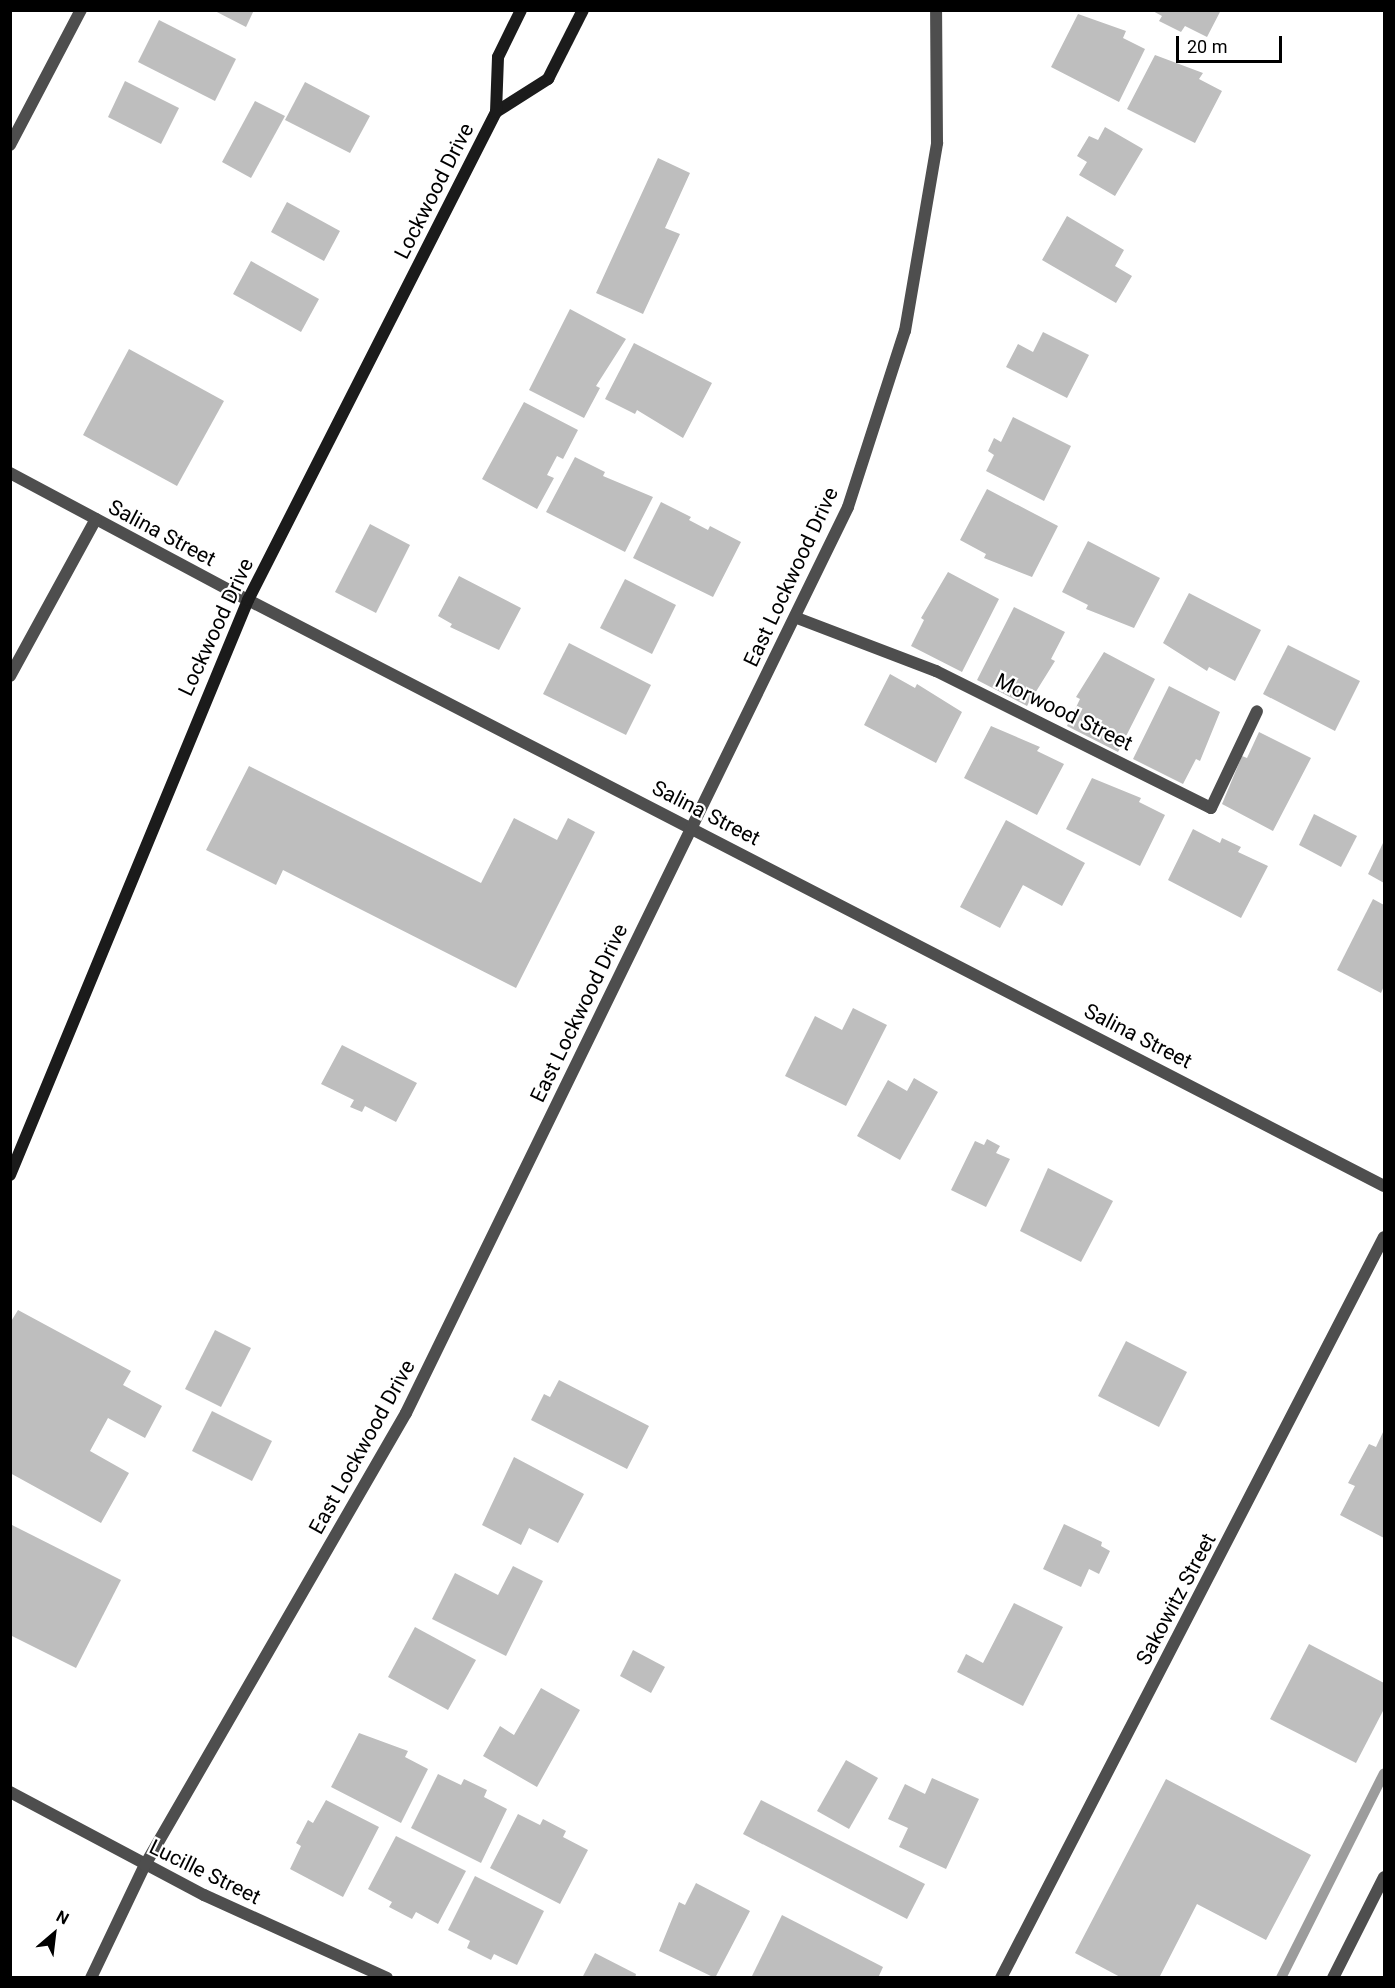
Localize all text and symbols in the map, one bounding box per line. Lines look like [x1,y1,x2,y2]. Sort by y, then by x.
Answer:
scale bar [1179,24,1286,62]
text: 20 m [1187,36,1227,57]
street label: Lockwood Drive [389,119,479,263]
street label: East Lockwood Drive [738,483,844,671]
street label: Salina Street [104,494,220,572]
street label: Lockwood Drive [173,554,259,700]
street label: Morwood Street [991,668,1137,756]
street label: Salina Street [648,775,764,851]
street label: East Lockwood Drive [525,920,633,1106]
street label: Salina Street [1080,998,1196,1074]
street label: East Lockwood Drive [304,1356,420,1538]
street label: Sakowitz Street [1131,1529,1221,1669]
street label: Lucille Street [145,1834,265,1910]
north arrow [24,1904,84,1964]
text: N [53,1907,72,1929]

